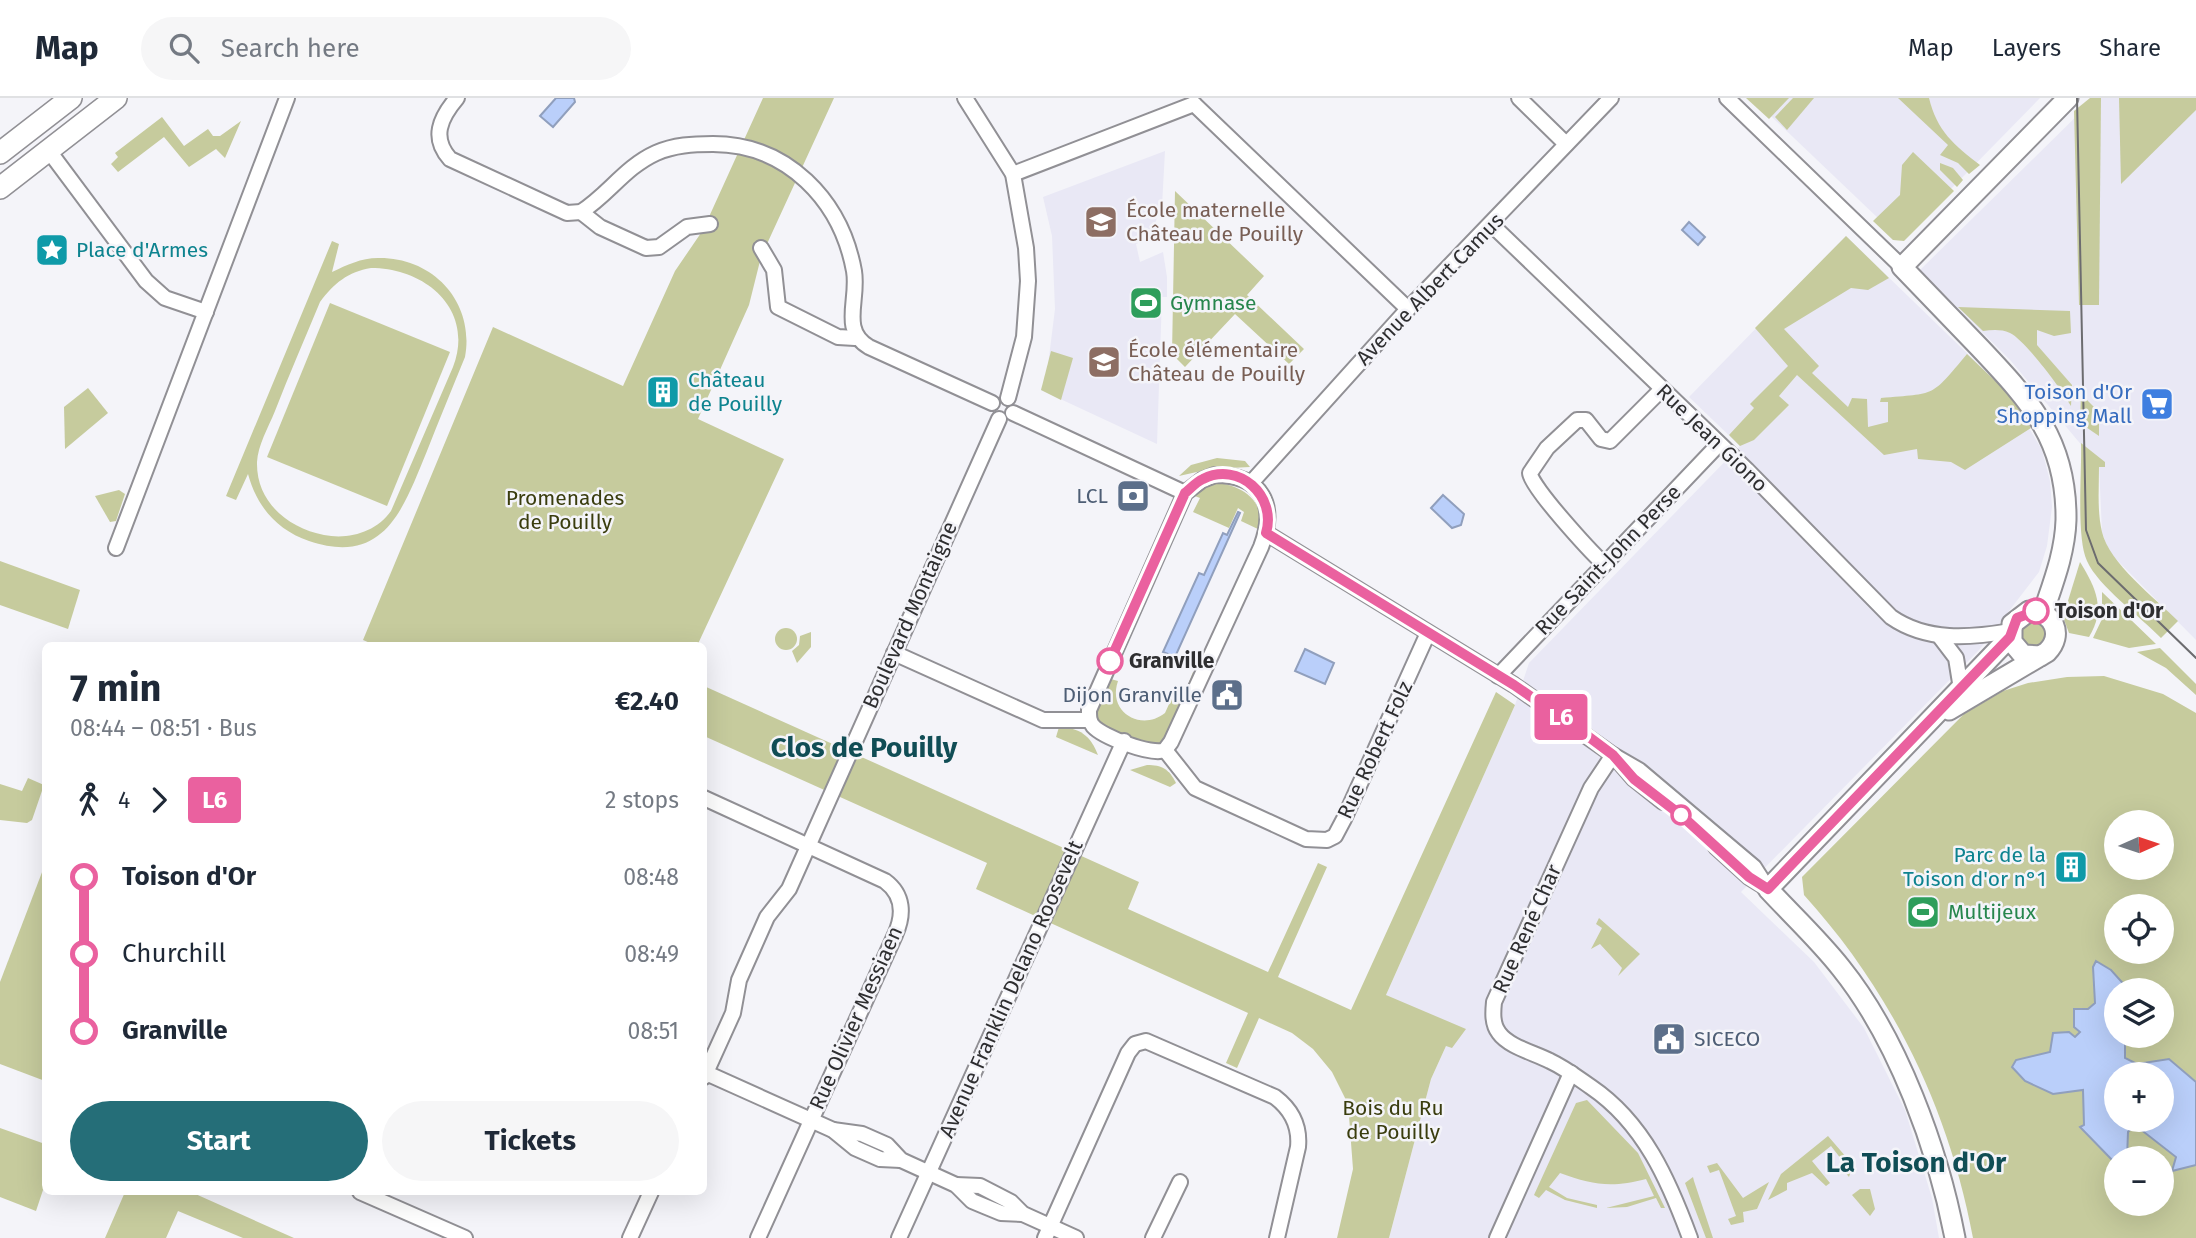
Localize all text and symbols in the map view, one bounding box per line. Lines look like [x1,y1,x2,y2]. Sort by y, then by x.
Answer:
search box [141,17,631,80]
text: Map [35,28,99,68]
icon: search [165,29,203,67]
text: Search here [221,33,360,64]
text: Map [1908,34,1954,62]
text: Layers [1992,34,2061,62]
text: Share [2099,34,2161,62]
place label: École maternelle Château de Pouilly [1126,197,1304,247]
school or university icon: École maternelle Château de Pouilly [1082,203,1120,241]
street label: Avenue Albert Camus [1351,207,1510,371]
place icon: Place d'Armes [33,231,71,269]
place label: Place d'Armes [76,237,208,263]
sports icon: Gymnase [1127,284,1165,322]
place label: Gymnase [1170,290,1256,316]
place label: École élémentaire Château de Pouilly [1128,337,1306,387]
school or university icon: École élémentaire Château de Pouilly [1085,343,1123,381]
place label: Château de Pouilly [688,367,783,417]
building icon: Château de Pouilly [644,373,682,411]
street label: Rue Jean Giono [1651,378,1773,498]
place label: Toison d'Or Shopping Mall [1996,379,2132,429]
supermarket icon: Toison d'Or Shopping Mall [2138,385,2176,423]
bank icon: LCL [1114,477,1152,515]
street label: Rue Saint-John Perse [1530,479,1686,641]
place label: LCL [1076,483,1109,509]
park label: Promenades de Pouilly [506,485,624,535]
street label: Boulevard Montaigne [857,517,963,713]
marker: Toison d'Or [2023,598,2049,624]
place label: Toison d'Or [2055,598,2164,624]
marker: Granville [1097,648,1123,674]
place label: Granville [1129,648,1215,674]
text: 7 min [70,665,162,711]
public building icon: Dijon Granville [1208,676,1246,714]
street label: Rue Robert Folz [1332,677,1418,823]
place label: Dijon Granville [1062,682,1202,708]
text: €2.40 [615,686,679,717]
line badge: L6 [1530,694,1592,740]
text: L6 [1548,703,1574,731]
text: 08:44 – 08:51 · Bus [70,714,257,742]
district label: Clos de Pouilly [771,731,958,764]
icon: walk [70,781,108,819]
icon: forward [140,781,178,819]
text: 4 [118,786,130,814]
text: L6 [202,786,227,814]
text: 2 stops [605,786,679,814]
unlabelled marker [1671,805,1691,825]
north arrow [2104,810,2174,880]
map controls [2104,810,2174,1216]
street label: Avenue Franklin Delano Roosevelt [933,836,1089,1142]
place label: Parc de la Toison d'or n°1 [1903,842,2046,892]
building icon: Parc de la Toison d'or n°1 [2052,848,2090,886]
street label: Rue René Char [1487,860,1567,998]
text: Toison d'Or [122,861,256,892]
text: 08:48 [623,863,679,891]
sports icon: Multijeux [1904,893,1942,931]
button: locate [2104,894,2174,964]
place label: Multijeux [1948,899,2037,925]
street label: Rue Olivier Messiaen [804,922,908,1114]
text: Churchill [122,938,226,969]
text: 08:49 [624,940,679,968]
button: layers [2104,978,2174,1048]
text: Granville [122,1015,228,1046]
text: 08:51 [628,1017,679,1045]
public building icon: SICECO [1650,1020,1688,1058]
place label: SICECO [1694,1026,1760,1052]
button: + [2104,1062,2174,1132]
park label: Bois du Ru de Pouilly [1342,1095,1444,1145]
button: Start [70,1101,368,1181]
button: Tickets [382,1101,679,1181]
district label: La Toison d'Or [1826,1146,2007,1179]
button: − [2104,1146,2174,1216]

